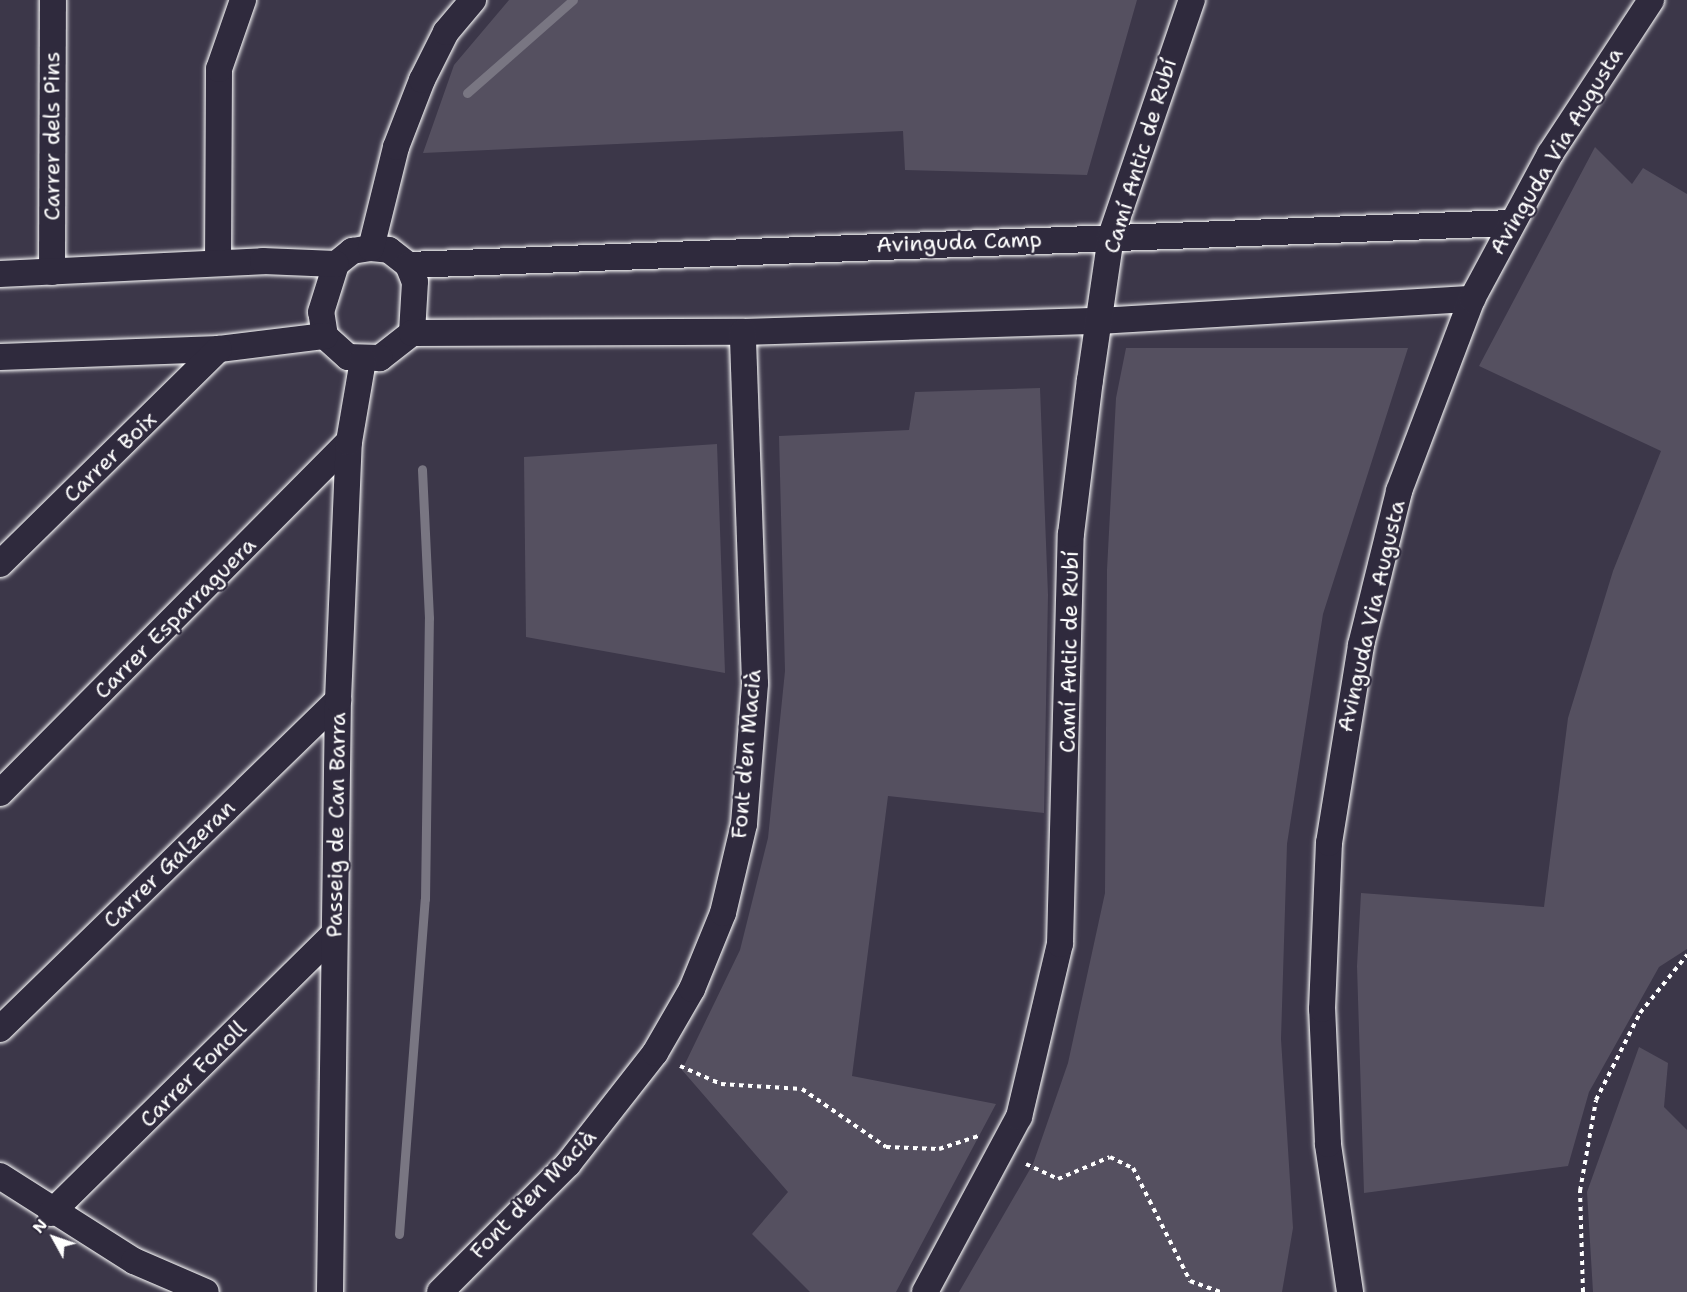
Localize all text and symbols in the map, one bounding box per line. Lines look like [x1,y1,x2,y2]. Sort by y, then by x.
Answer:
street label: Avinguda Via Augusta [1484,43,1628,259]
street label: Carrer dels Pins [39,51,65,221]
street label: Camí Antic de Rubí [1098,55,1182,257]
street label: Avinguda Camp [876,226,1042,258]
street label: Carrer Boix [58,406,162,508]
street label: Avinguda Via Augusta [1331,498,1411,734]
street label: Carrer Esparraguera [89,532,261,704]
street label: Camí Antic de Rubí [1054,551,1084,753]
street label: Font d'en Macià [725,668,767,840]
street label: Passeig de Can Barra [321,712,351,938]
street label: Carrer Galzeran [98,794,240,934]
street label: Carrer Fonoll [134,1015,252,1133]
street label: Font d'en Macià [464,1124,602,1264]
north arrow [24,1208,84,1268]
text: N [28,1214,52,1238]

